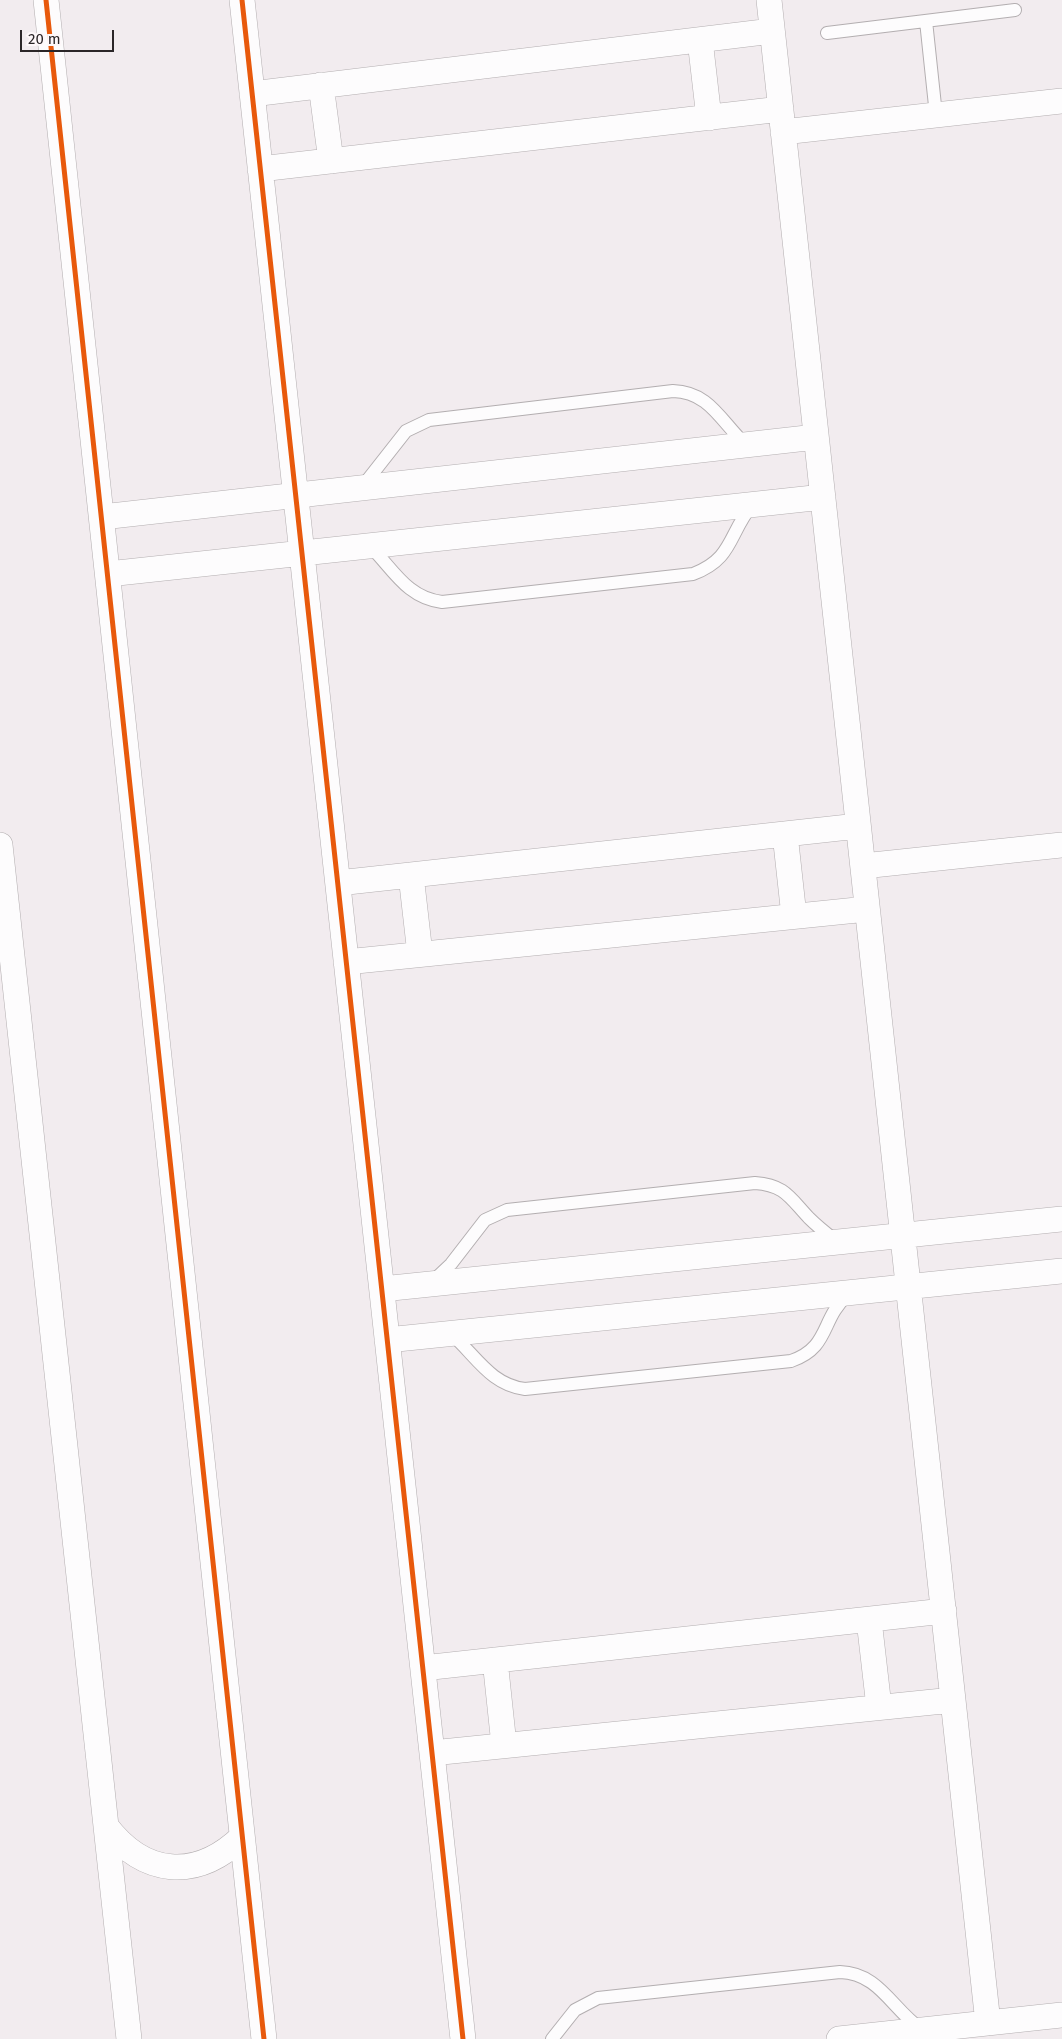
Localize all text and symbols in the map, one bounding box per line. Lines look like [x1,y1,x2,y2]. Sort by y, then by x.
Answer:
scale bar [22,20,116,52]
text: 20 m [28,30,61,48]

